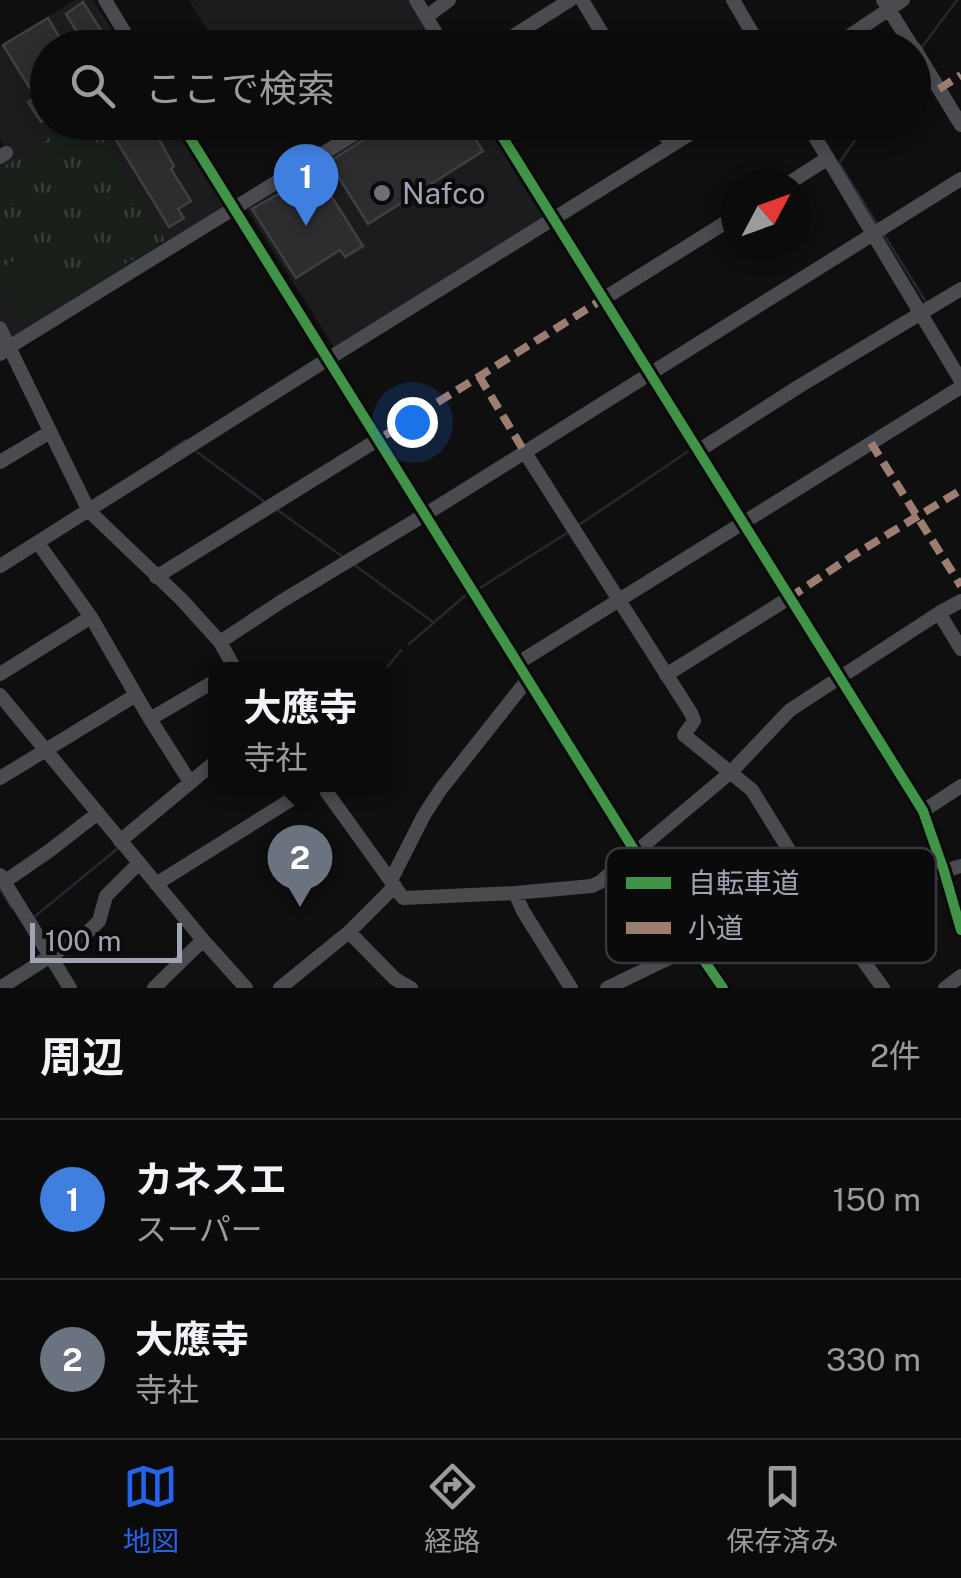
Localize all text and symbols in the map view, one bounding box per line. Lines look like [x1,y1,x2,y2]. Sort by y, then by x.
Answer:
search box [30,30,931,140]
icon: search [65,58,120,113]
text: ここで検索 [145,66,335,111]
pin: 1 [274,144,338,226]
north arrow [721,170,811,260]
place label: Nafco [402,175,485,211]
marker: Nafco [371,182,393,204]
your location [387,397,438,448]
popup [208,662,393,792]
text: 大應寺 [243,685,358,730]
text: 寺社 [243,739,308,776]
pin: 2 [268,824,332,907]
legend [606,848,936,963]
text: 自転車道 [688,866,800,899]
text: 小道 [688,911,744,944]
scale bar [30,918,182,963]
text: 100 m [45,924,122,957]
text: 周辺 [40,1032,124,1081]
text: 2件 [870,1037,921,1074]
text: カネスエ [135,1157,287,1202]
text: 1 [66,1181,79,1218]
text: 150 m [832,1181,921,1218]
text: スーパー [135,1211,263,1248]
text: 大應寺 [135,1317,249,1362]
text: 2 [62,1341,83,1378]
text: 330 m [826,1341,921,1378]
text: 寺社 [135,1371,199,1408]
tab: 地図 [123,1459,179,1559]
tab: 経路 [424,1459,480,1559]
tab: 保存済み [726,1459,838,1559]

